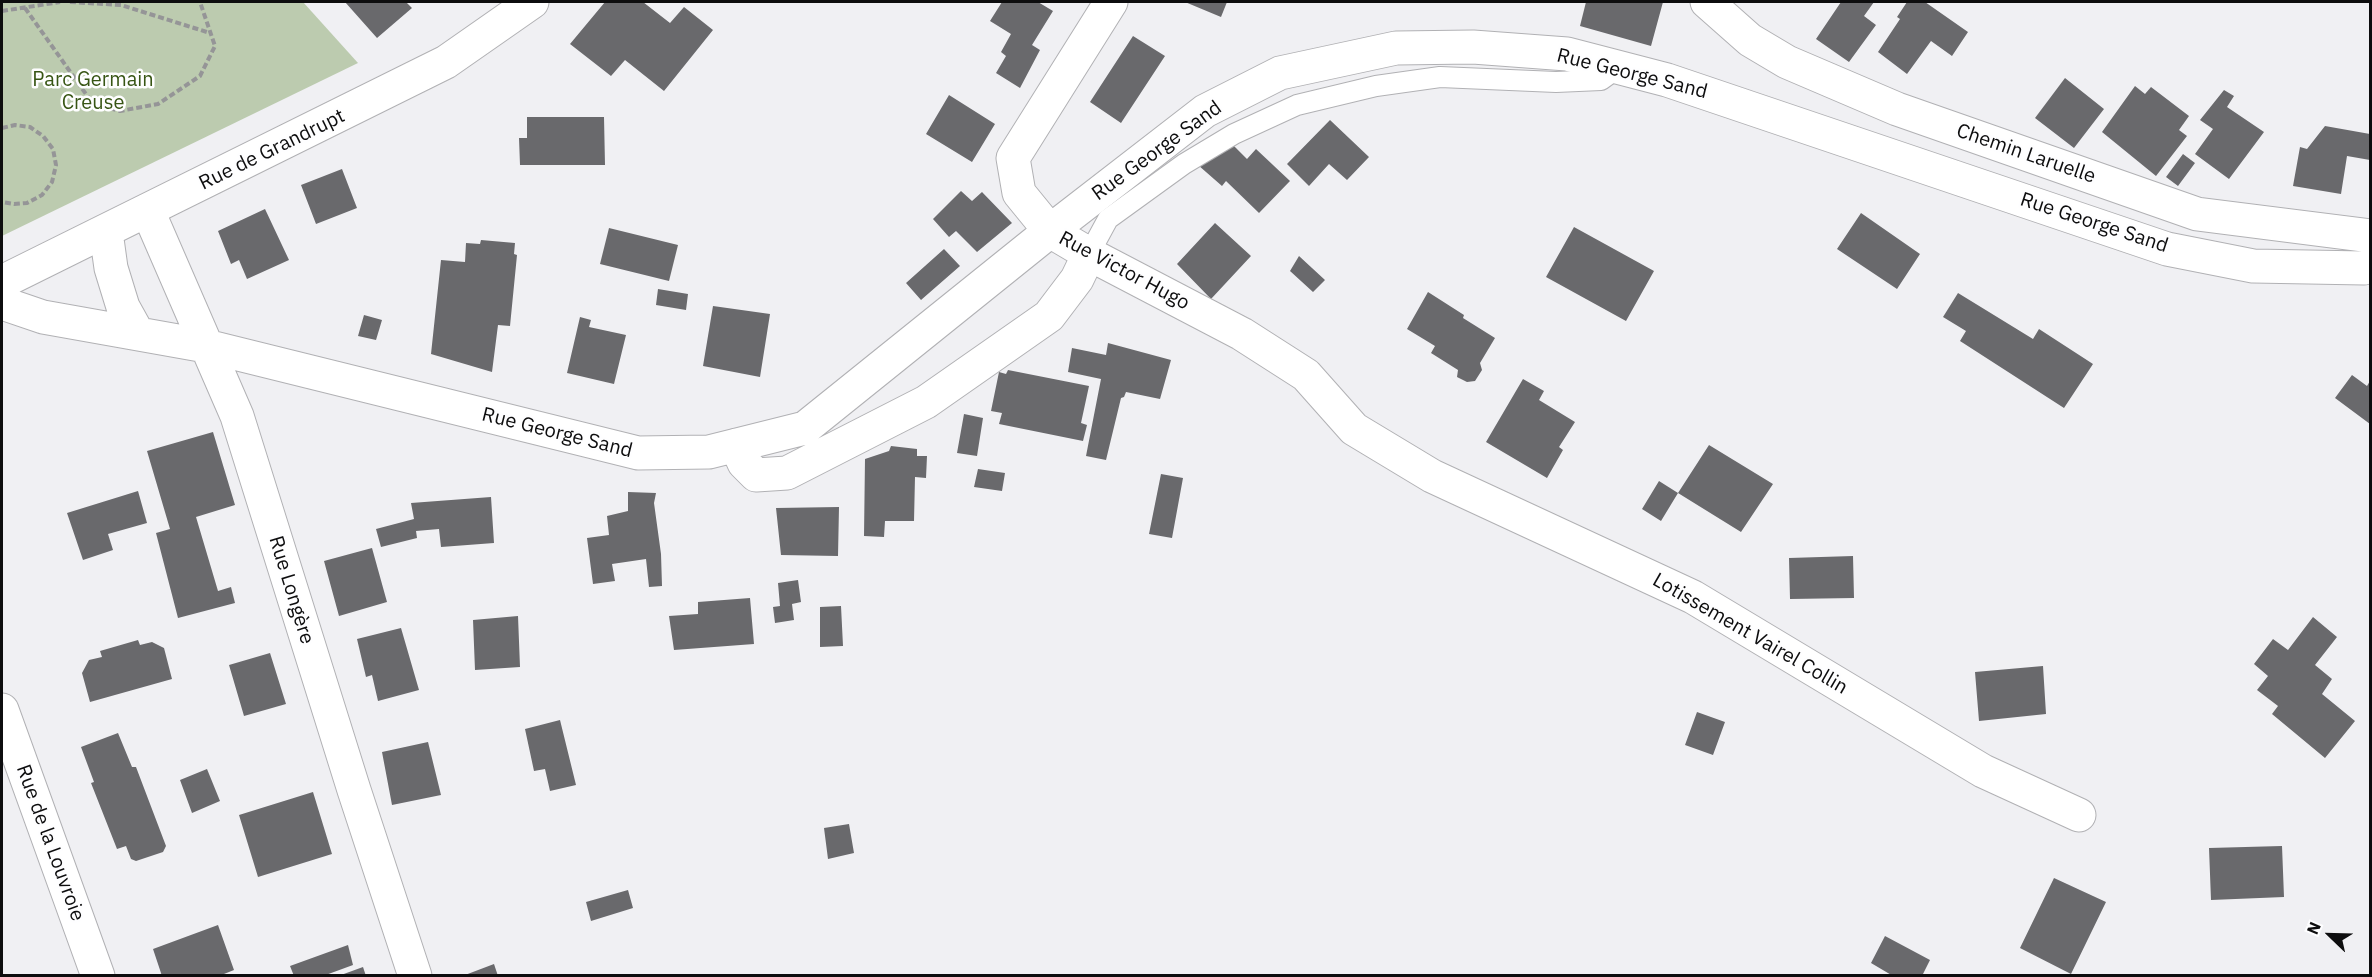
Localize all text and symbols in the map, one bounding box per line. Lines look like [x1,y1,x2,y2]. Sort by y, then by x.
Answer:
street label: Rue George Sand [1554,44,1710,104]
park label: Parc Germain Creuse [32,68,154,115]
street label: Rue George Sand [1088,96,1226,206]
street label: Rue de Grandrupt [195,104,349,196]
street label: Chemin Laruelle [1953,119,2099,189]
street label: Rue George Sand [2017,188,2171,258]
street label: Rue Victor Hugo [1055,226,1193,316]
street label: Rue George Sand [479,403,635,463]
street label: Rue Longère [263,533,319,647]
street label: Lotissement Vairel Collin [1648,568,1852,700]
street label: Rue de la Louvroie [11,762,89,924]
north arrow [2300,905,2360,965]
text: N [2302,919,2325,937]

